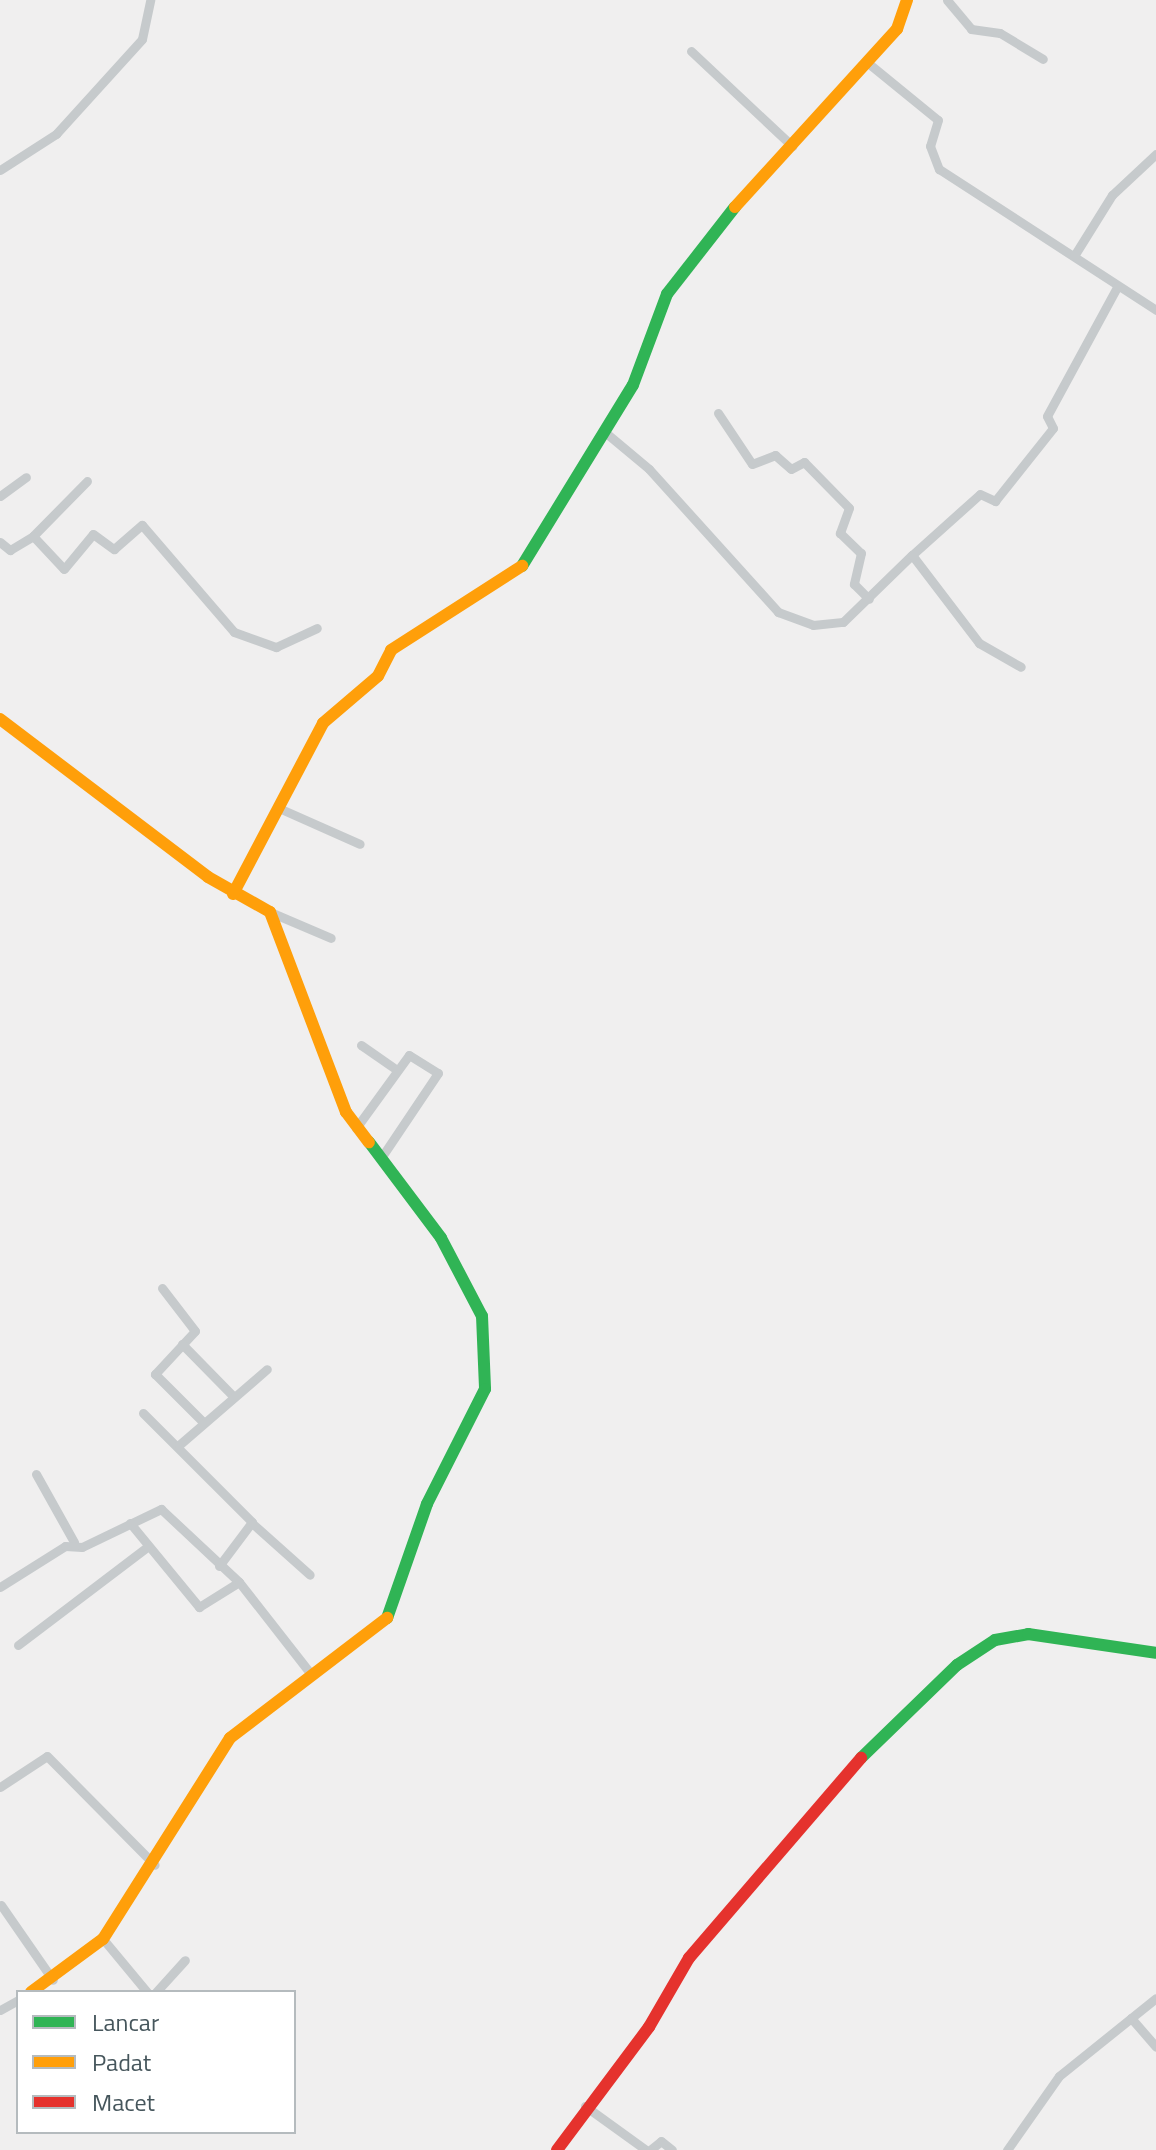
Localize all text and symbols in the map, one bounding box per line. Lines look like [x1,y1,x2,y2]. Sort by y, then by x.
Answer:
legend [16,1990,296,2134]
text: Lancar [92,2004,159,2040]
text: Padat [92,2044,151,2080]
text: Macet [92,2084,155,2120]

